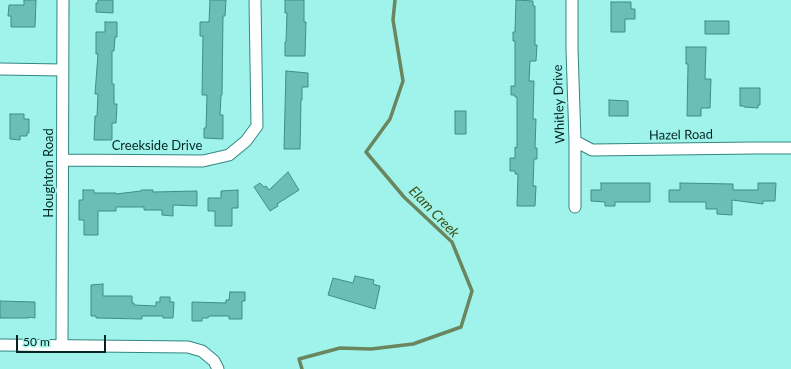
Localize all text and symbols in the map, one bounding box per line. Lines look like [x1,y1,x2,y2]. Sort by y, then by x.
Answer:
street label: Whitley Drive [550,64,568,144]
street label: Hazel Road [649,127,713,143]
street label: Houghton Road [41,128,57,218]
street label: Creekside Drive [112,138,202,154]
water label: Elam Creek [405,183,463,241]
scale bar [18,327,108,353]
text: 50 m [23,334,50,349]

